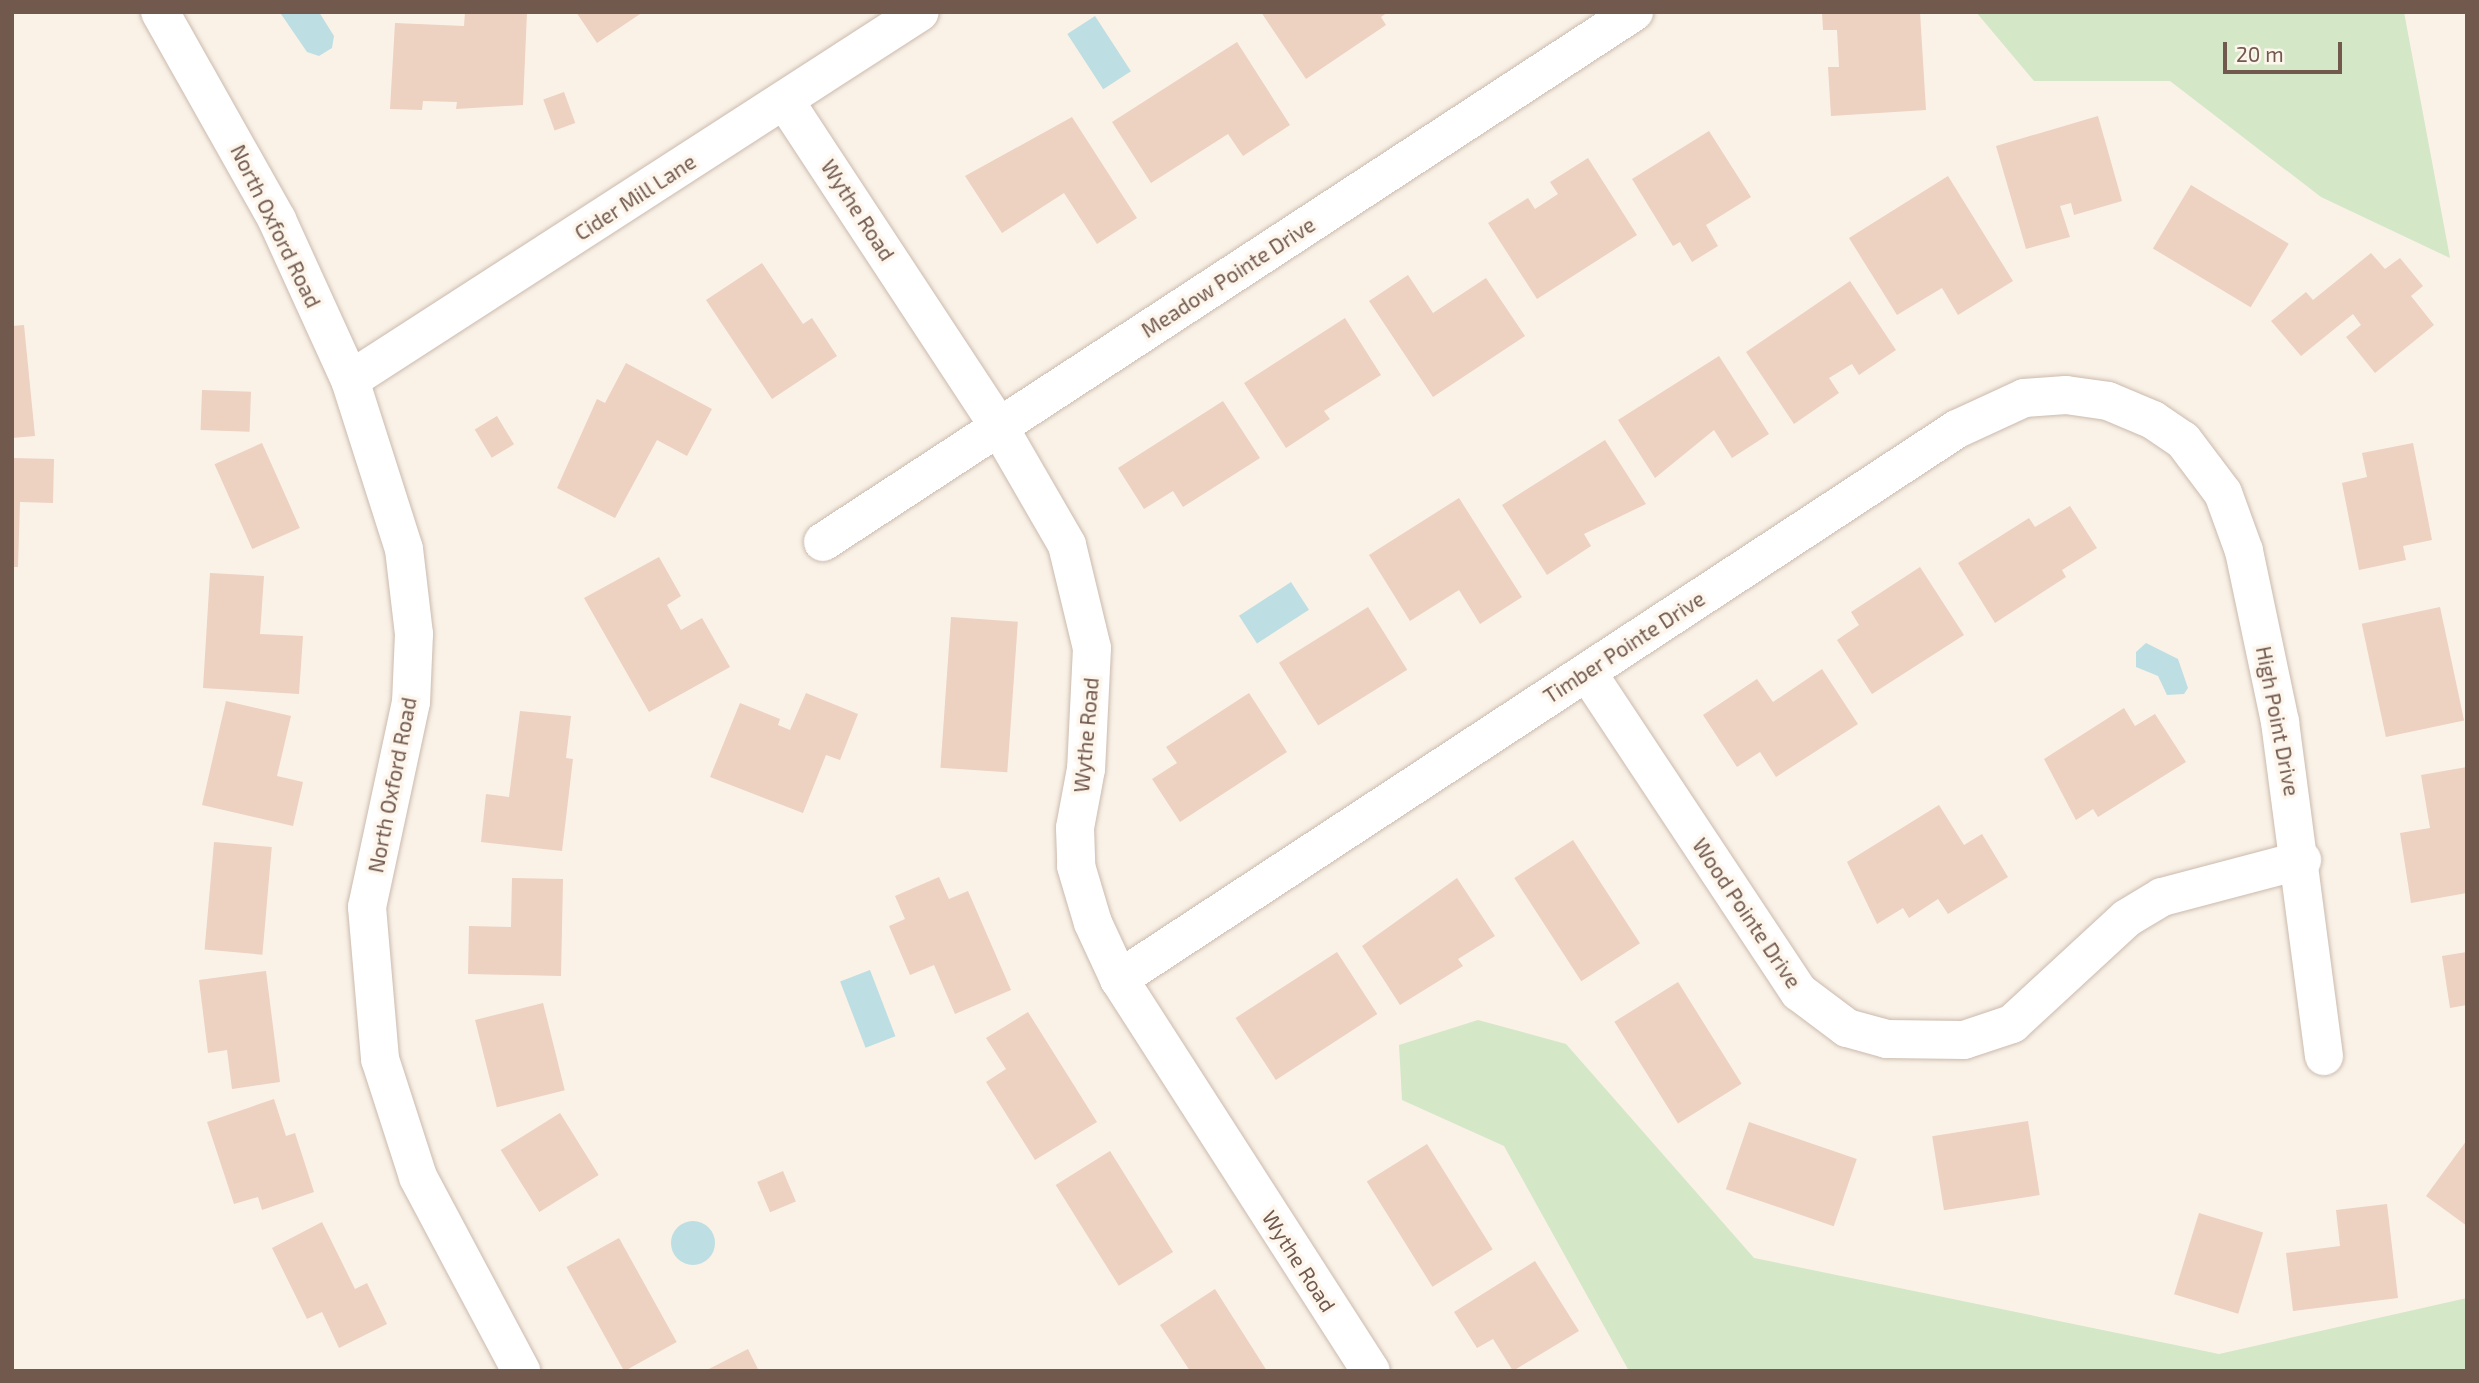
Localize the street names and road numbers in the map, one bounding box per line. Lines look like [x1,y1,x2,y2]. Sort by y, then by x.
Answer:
street label: North Oxford Road [226,140,326,312]
street label: Cider Mill Lane [569,148,701,246]
street label: Wythe Road [816,155,900,265]
street label: Meadow Pointe Drive [1136,211,1320,343]
street label: Timber Pointe Drive [1538,585,1710,709]
street label: High Point Drive [2251,644,2305,798]
street label: Wythe Road [1068,676,1104,794]
street label: North Oxford Road [363,695,421,875]
street label: Wood Pointe Drive [1687,833,1807,993]
street label: Wythe Road [1257,1206,1341,1316]

